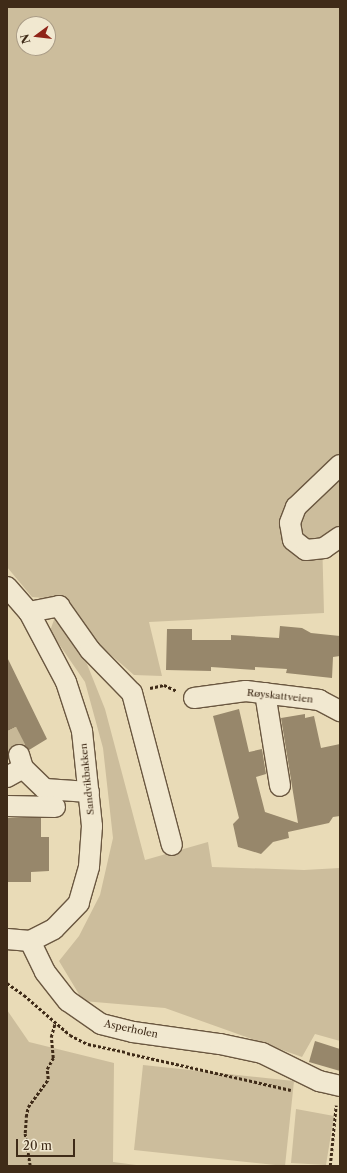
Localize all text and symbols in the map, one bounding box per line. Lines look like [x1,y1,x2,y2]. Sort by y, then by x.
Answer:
north arrow [16,16,56,56]
text: N [17,32,33,45]
street label: Røyskattveien [246,687,314,705]
street label: Sandvikbakken [77,743,97,815]
street label: Asperholen [103,1017,159,1041]
scale bar [18,1131,77,1157]
text: 20 m [23,1138,52,1153]

